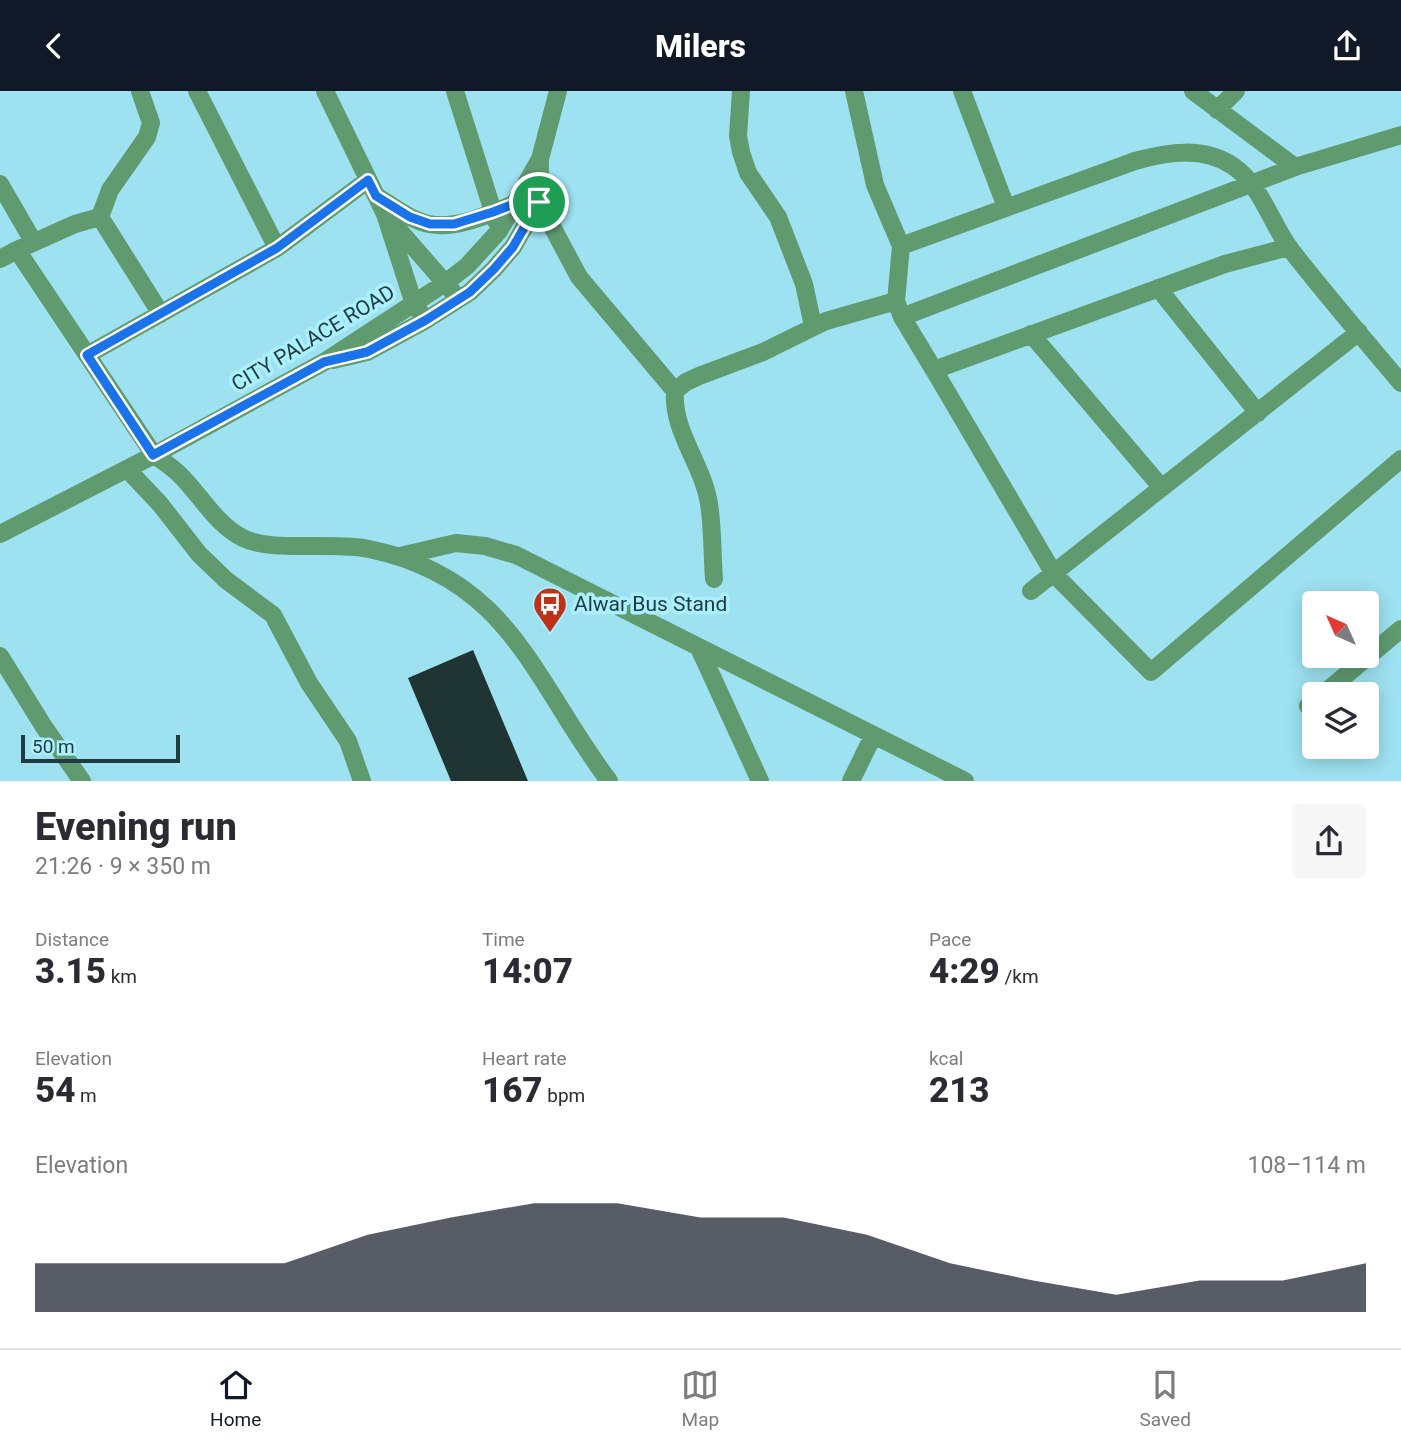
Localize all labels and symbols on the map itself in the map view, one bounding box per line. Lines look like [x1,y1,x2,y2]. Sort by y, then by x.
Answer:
pin [509,172,569,232]
street label: CITY PALACE ROAD [227,280,399,396]
bus stop icon: Alwar Bus Stand [531,585,569,634]
north arrow [1302,591,1379,669]
place label: Alwar Bus Stand [574,592,727,616]
scale bar [21,732,180,764]

